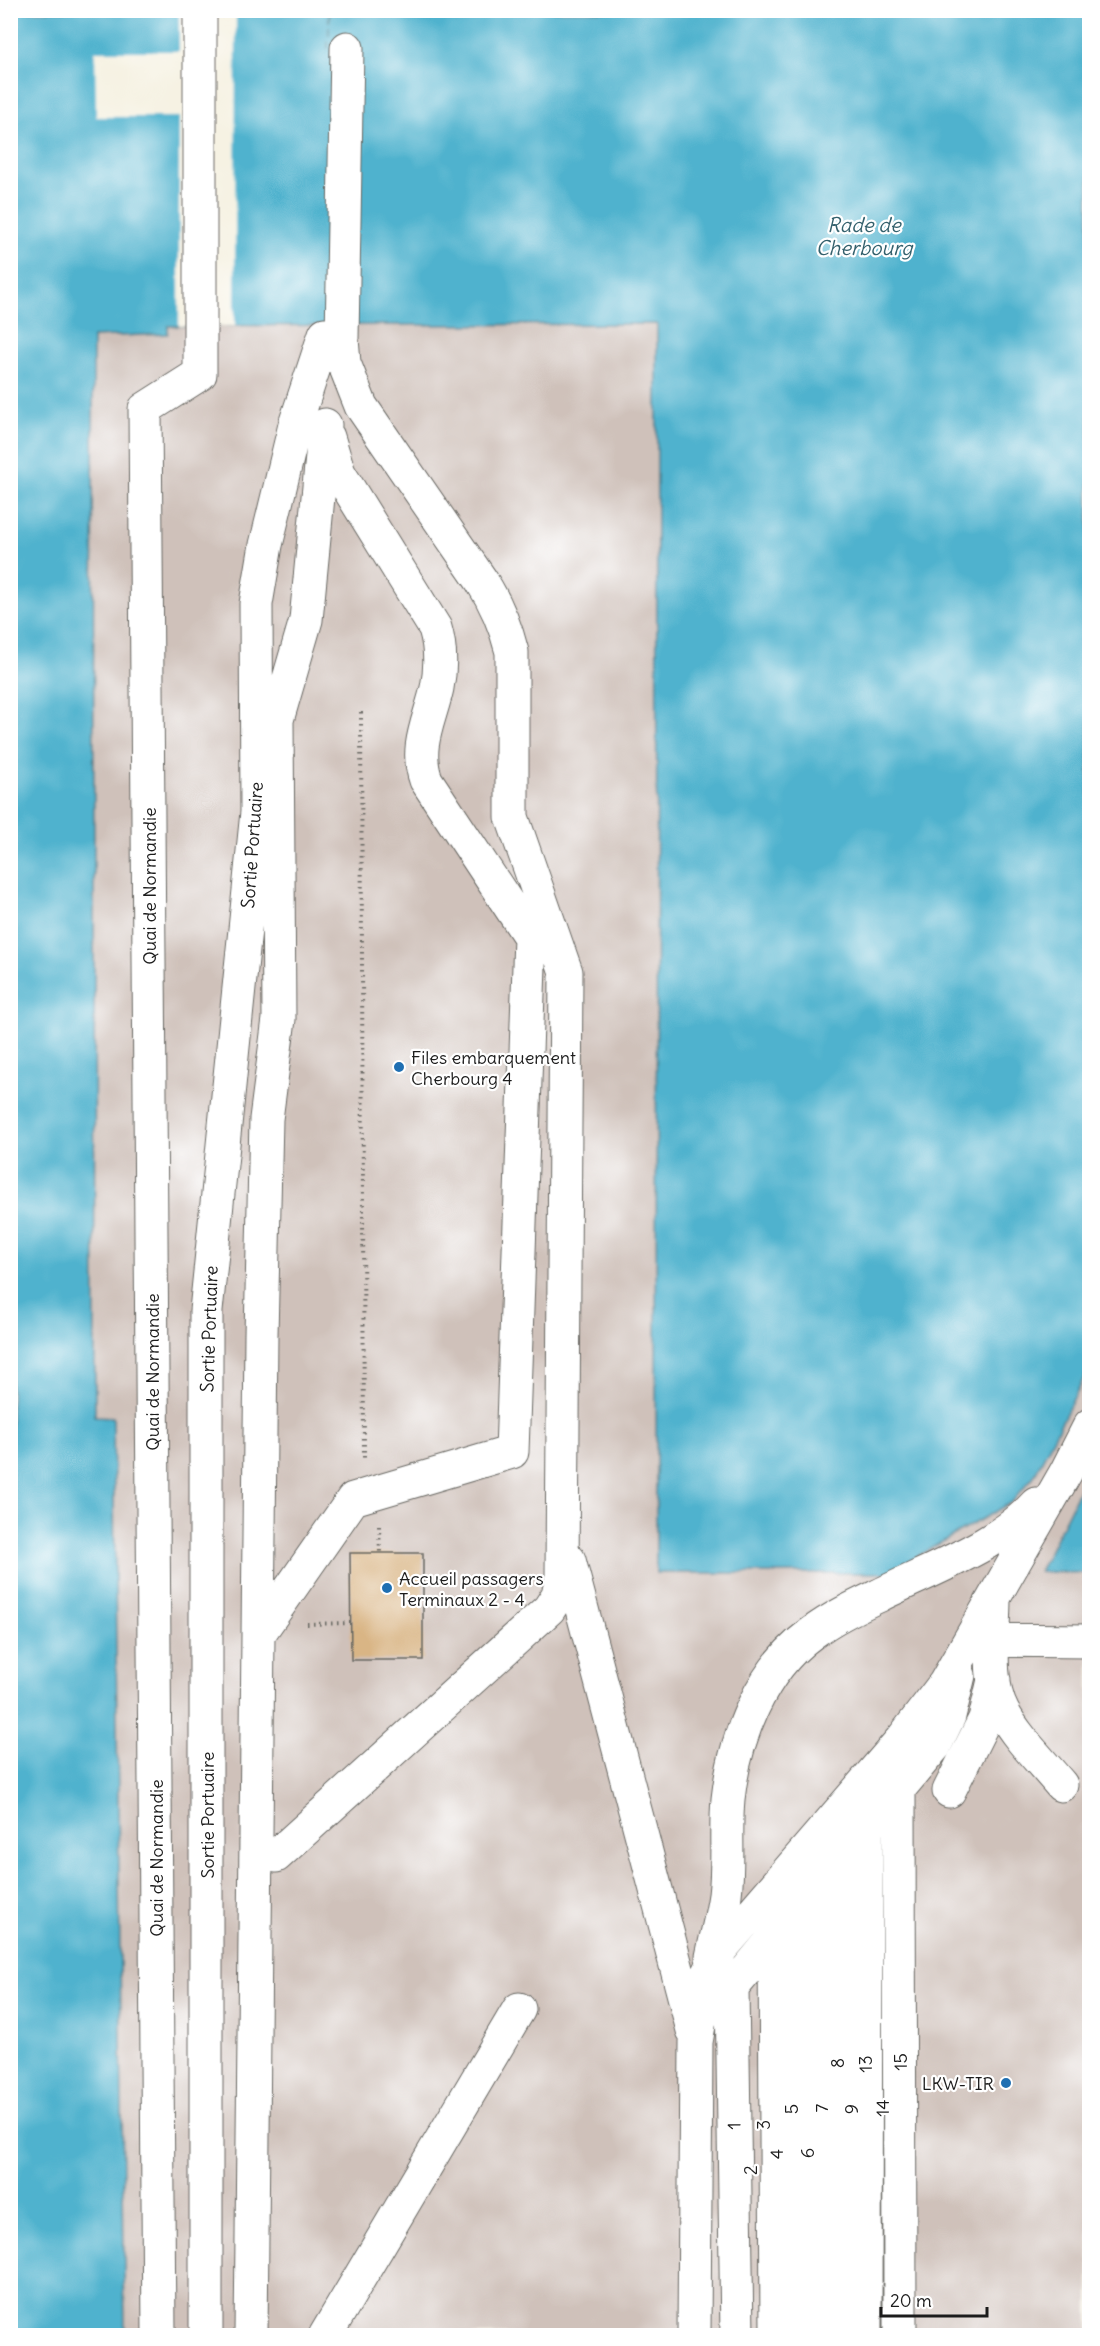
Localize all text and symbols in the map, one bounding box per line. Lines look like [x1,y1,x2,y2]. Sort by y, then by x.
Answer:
water label: Rade de Cherbourg [816,212,914,260]
street label: Sortie Portuaire [236,781,268,909]
street label: Quai de Normandie [138,807,161,965]
place label: Files embarquement Cherbourg 4 [411,1046,576,1090]
marker: Files embarquement Cherbourg 4 [392,1060,406,1074]
street label: Sortie Portuaire [195,1265,223,1393]
street label: Quai de Normandie [141,1293,164,1451]
place label: Accueil passagers Terminaux 2 - 4 [399,1567,544,1611]
marker: Accueil passagers Terminaux 2 - 4 [380,1581,394,1595]
street label: Sortie Portuaire [196,1752,219,1878]
street label: Quai de Normandie [145,1779,168,1937]
street label: 15 [889,2053,912,2071]
street label: 13 [854,2055,877,2073]
street label: 8 [826,2058,849,2068]
place label: LKW-TIR [922,2072,994,2095]
marker: LKW-TIR [999,2076,1013,2090]
street label: 14 [871,2099,894,2117]
street label: 7 [810,2103,833,2112]
street label: 5 [780,2104,803,2114]
street label: 9 [840,2104,863,2114]
street label: 3 [752,2120,775,2130]
street label: 1 [722,2122,746,2130]
street label: 6 [796,2148,819,2158]
street label: 4 [765,2149,788,2159]
street label: 2 [739,2165,762,2175]
scale bar [881,2280,988,2318]
text: 20 m [890,2289,932,2312]

